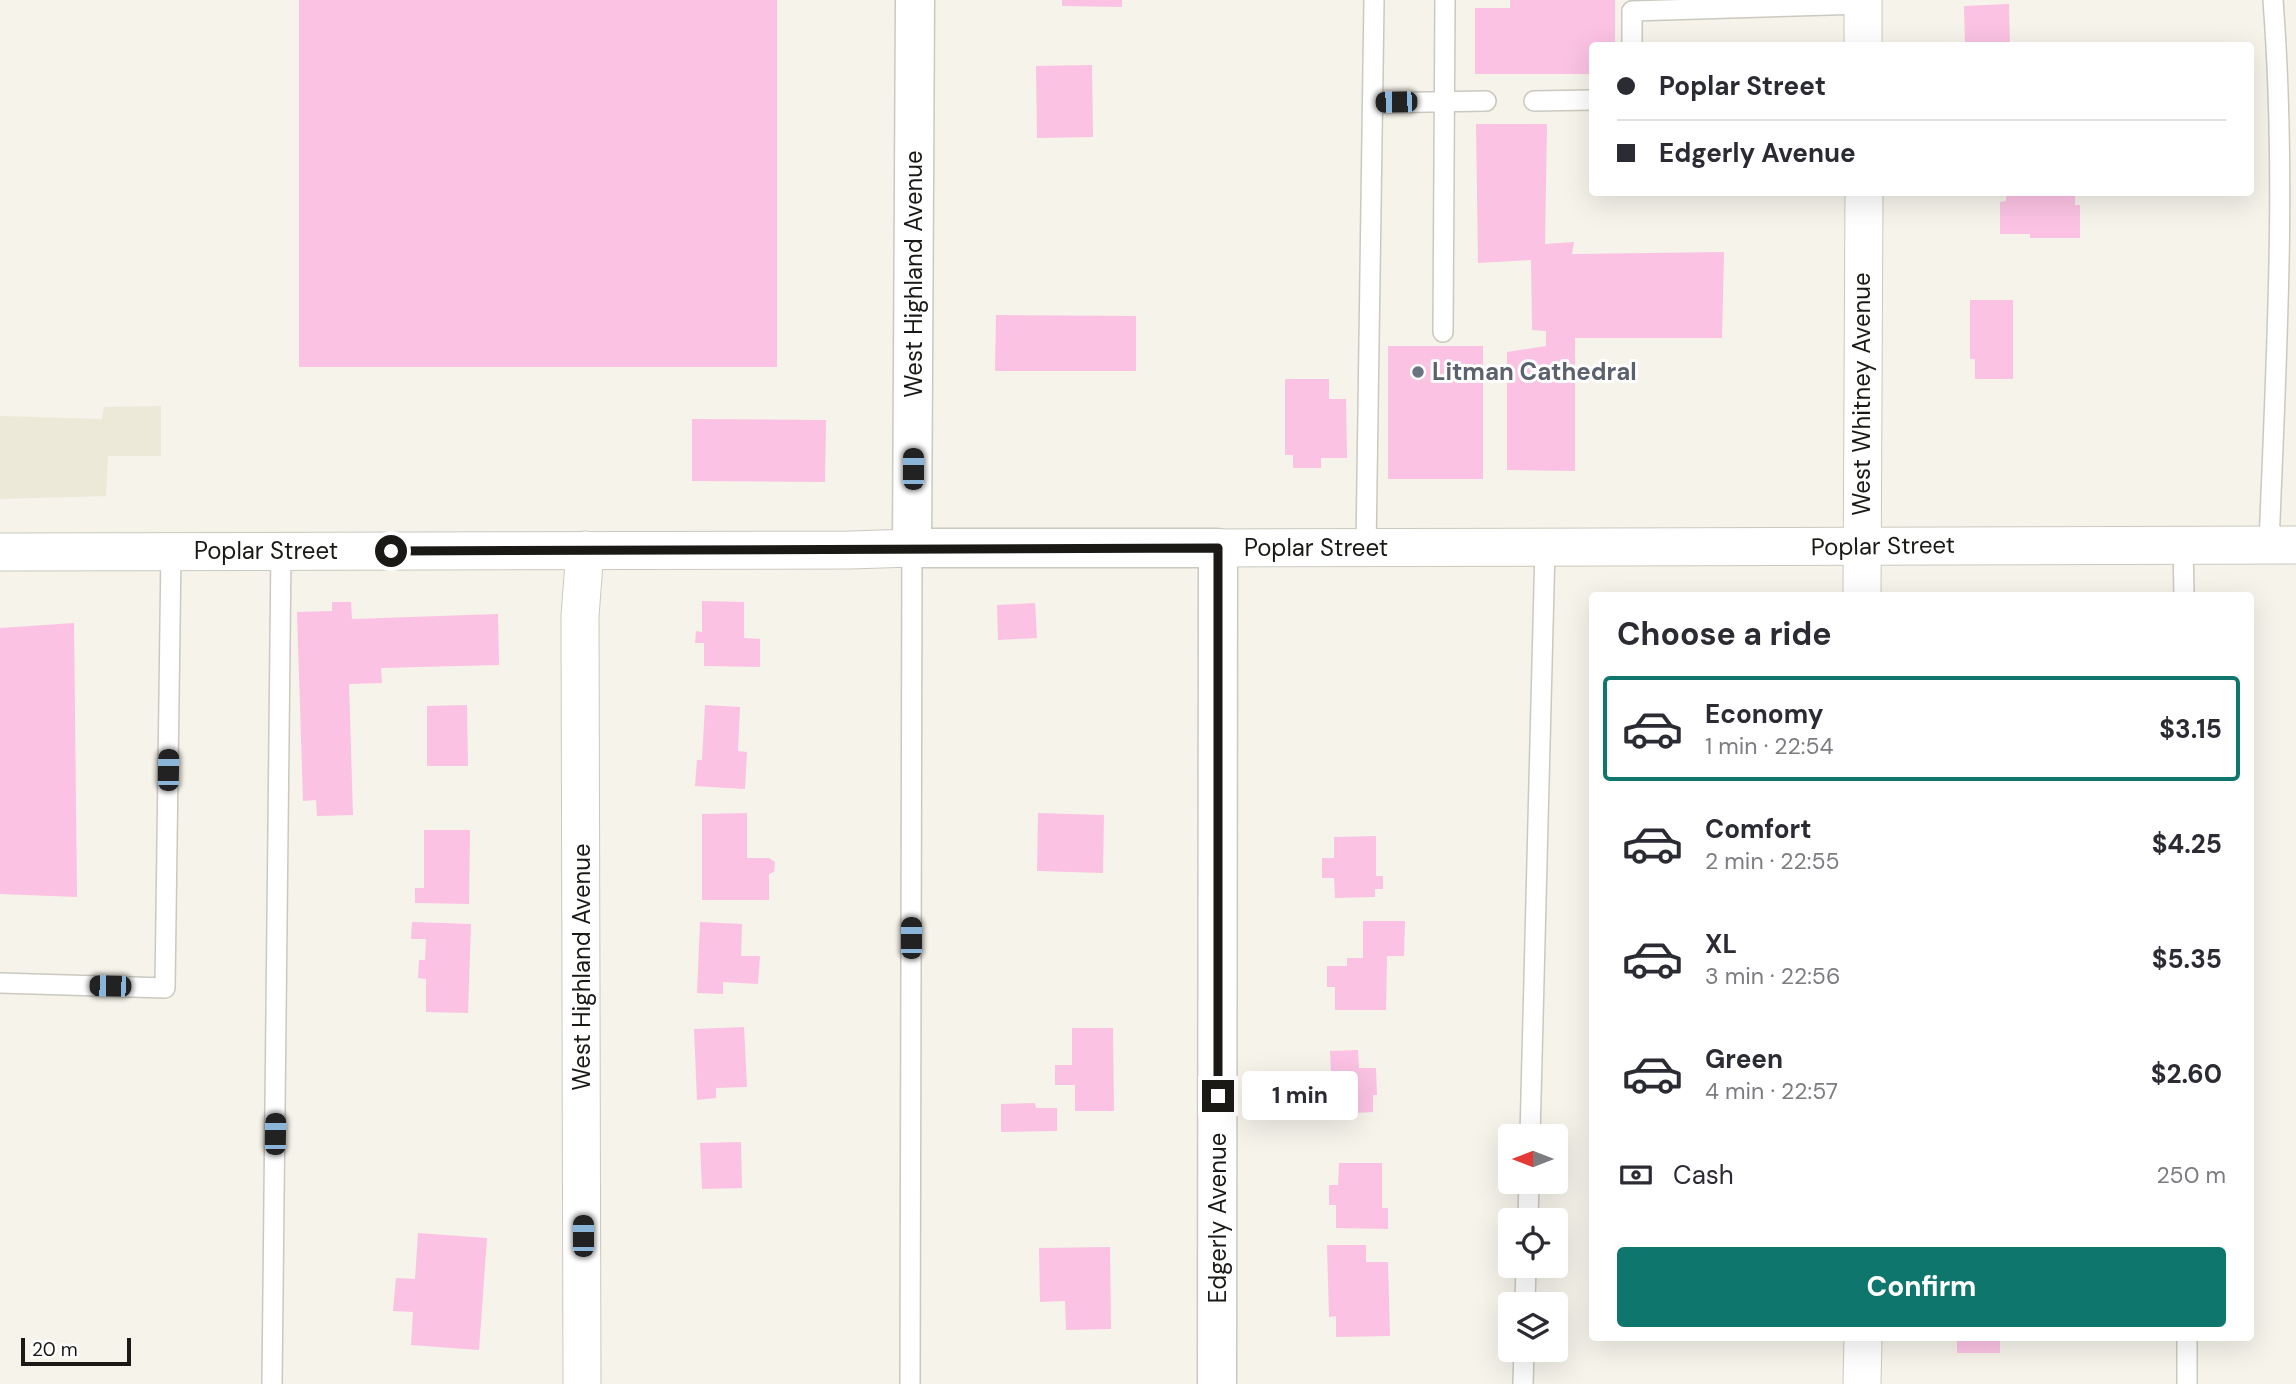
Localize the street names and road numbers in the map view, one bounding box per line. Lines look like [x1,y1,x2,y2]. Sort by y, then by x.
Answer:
street label: West Highland Avenue [898,150,929,398]
street label: West Whitney Avenue [1846,272,1877,516]
street label: Poplar Street [1811,529,1955,562]
street label: Poplar Street [1244,532,1388,563]
street label: Poplar Street [194,535,338,566]
street label: West Highland Avenue [566,843,597,1091]
street label: Edgerly Avenue [1202,1133,1233,1303]

